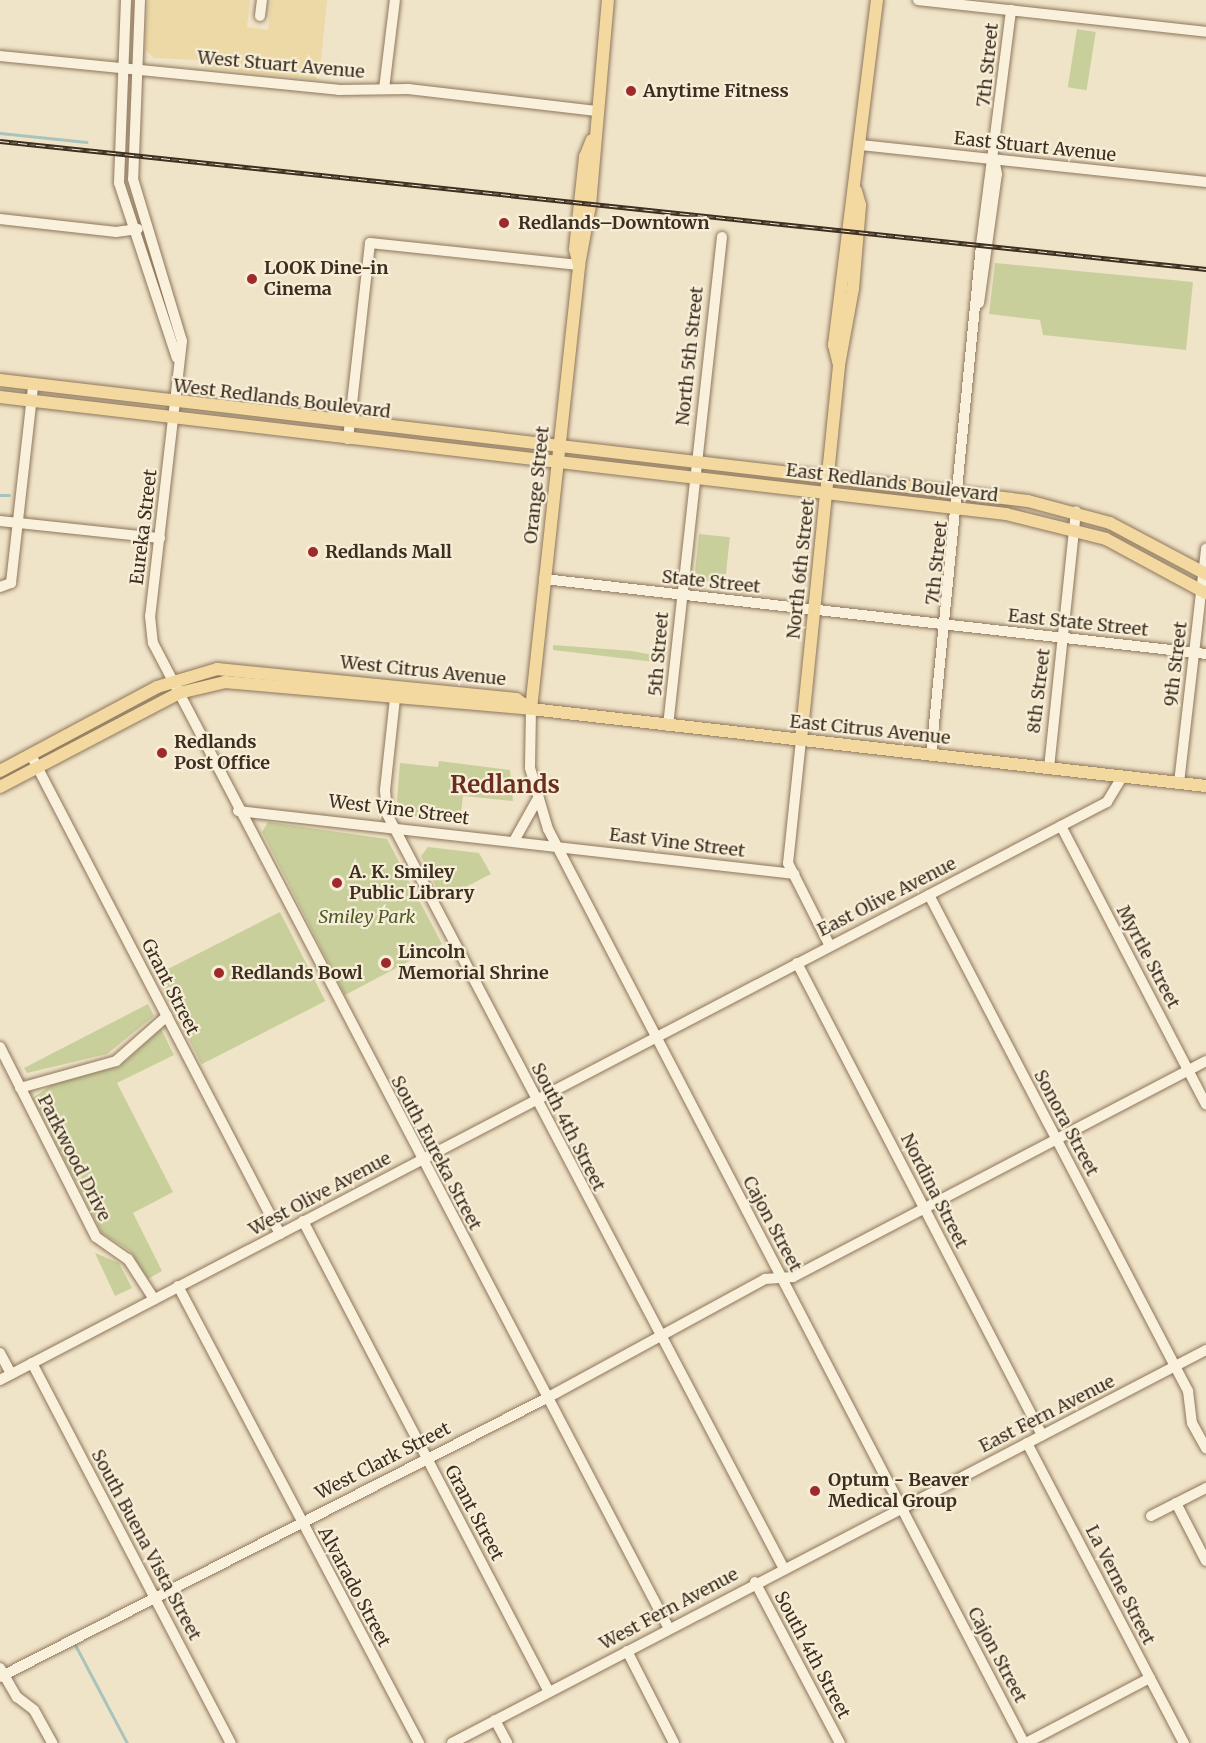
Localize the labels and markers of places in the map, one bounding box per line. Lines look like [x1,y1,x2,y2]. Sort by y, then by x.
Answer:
place label: Anytime Fitness [643,80,789,102]
marker: Anytime Fitness [624,84,638,98]
place label: Redlands–Downtown [518,212,709,234]
marker: Redlands–Downtown [495,214,513,232]
place label: LOOK Dine-in Cinema [264,258,388,300]
marker: LOOK Dine-in Cinema [245,272,259,286]
place label: Redlands Mall [325,541,452,563]
marker: Redlands Mall [306,545,320,559]
place label: Redlands Post Office [174,732,270,774]
marker: Redlands Post Office [155,746,169,760]
place label: A. K. Smiley Public Library [349,862,474,904]
marker: A. K. Smiley Public Library [330,876,344,890]
place label: Lincoln Memorial Shrine [398,942,549,984]
marker: Lincoln Memorial Shrine [379,956,393,970]
place label: Redlands Bowl [231,962,363,984]
marker: Redlands Bowl [212,966,226,980]
place label: Optum - Beaver Medical Group [828,1470,969,1512]
marker: Optum - Beaver Medical Group [806,1482,824,1500]

